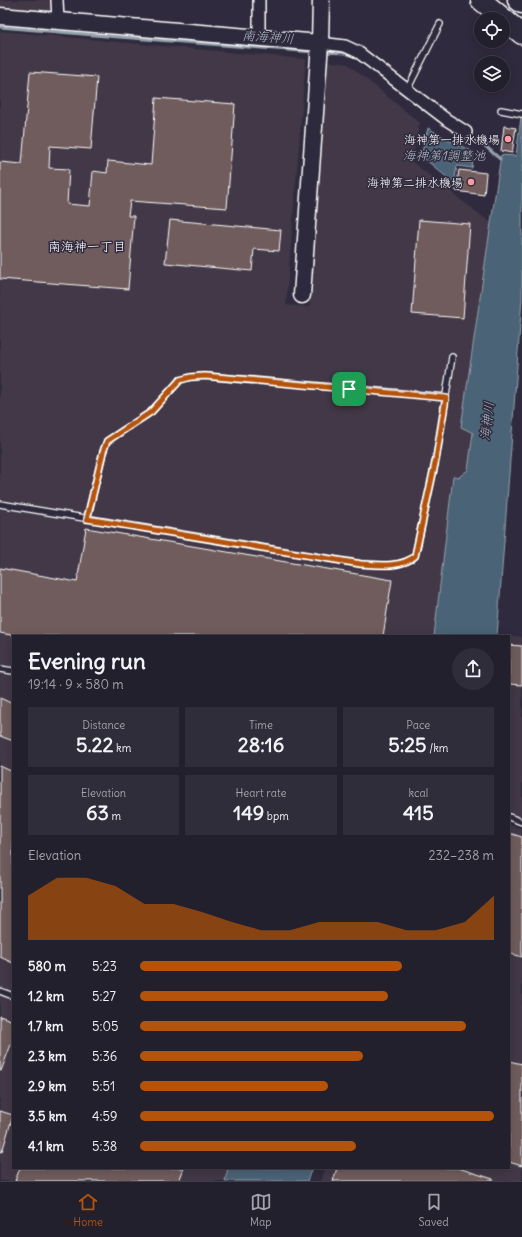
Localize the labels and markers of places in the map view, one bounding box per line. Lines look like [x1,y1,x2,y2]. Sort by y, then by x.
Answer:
place label: 海神第一排水機場 [404,132,500,147]
marker: 海神第一排水機場 [503,134,513,144]
place label: 海神第二排水機場 [367,175,463,190]
marker: 海神第二排水機場 [466,177,476,187]
pin [332,372,366,406]

